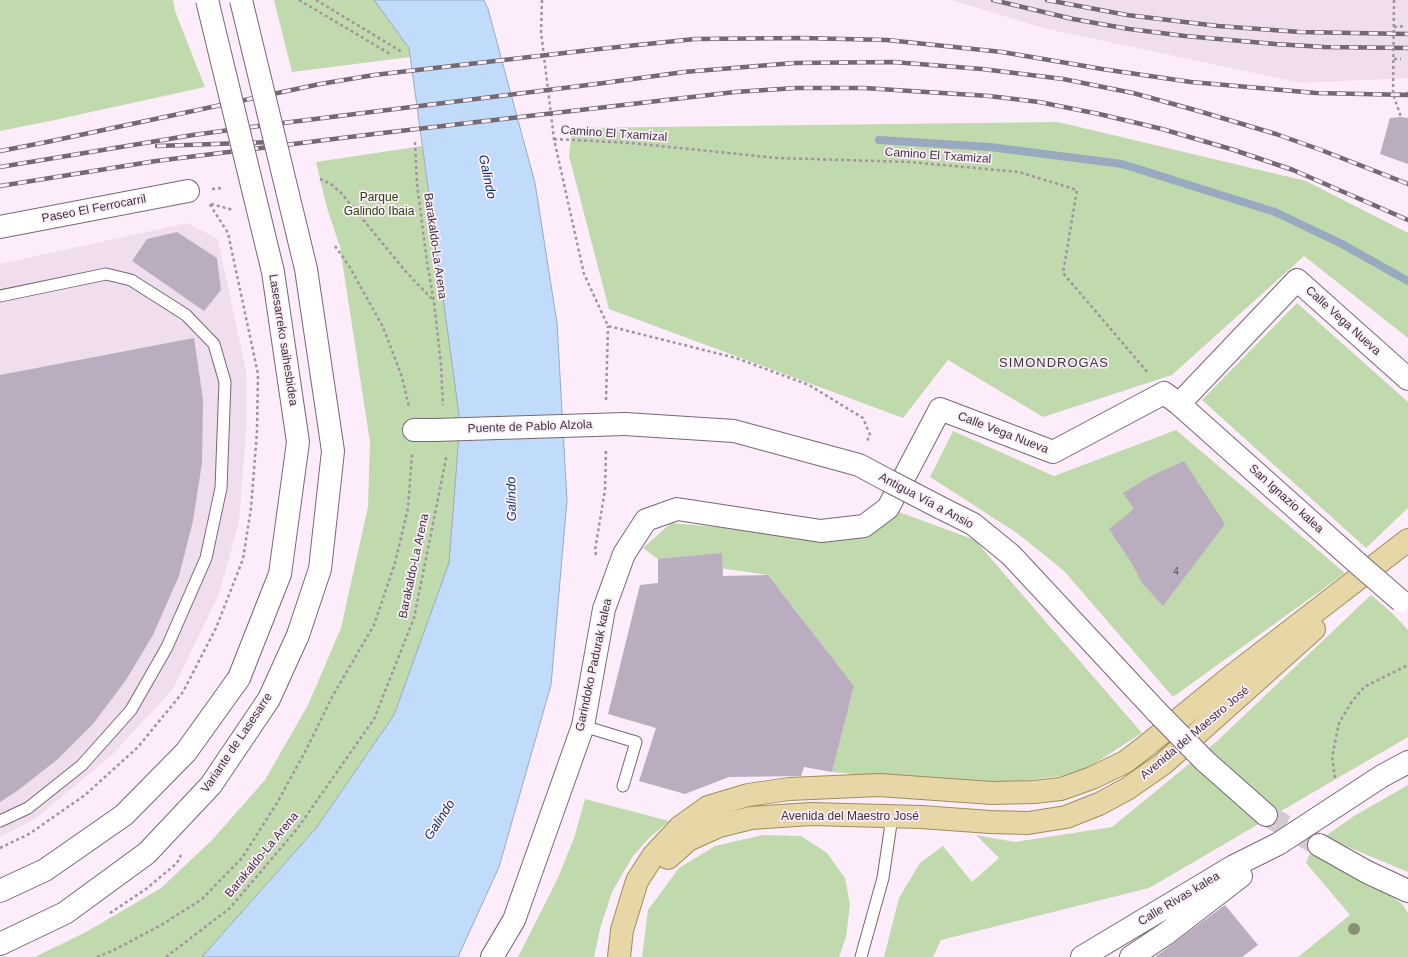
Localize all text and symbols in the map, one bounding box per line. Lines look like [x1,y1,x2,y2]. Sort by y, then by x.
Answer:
street label: Camino El Txamizal [560,123,668,145]
street label: Camino El Txamizal [884,145,992,167]
water label: Galindo [475,153,499,201]
park label: Parque Galindo Ibaia [344,191,414,219]
street label: Paseo El Ferrocarril [41,192,147,226]
street label: Barakaldo-La Arena [420,192,450,300]
street label: Lasesarreko saihesbidea [265,273,301,407]
street label: Calle Vega Nueva [1302,284,1384,358]
district label: SIMONDROGAS [999,355,1109,371]
street label: Calle Vega Nueva [956,409,1050,457]
street label: Puente de Pablo Alzola [467,418,593,436]
street label: San Ignazio kalea [1246,462,1326,536]
street label: Antigua Vía a Ansio [876,470,976,532]
water label: Galindo [504,476,520,522]
street label: Barakaldo-La Arena [396,512,432,620]
house number: 4 [1173,566,1179,578]
street label: Garindoko Padurak kalea [573,597,615,733]
street label: Avenida del Maestro José [1138,683,1252,783]
street label: Variante de Lasesarre [198,690,276,796]
water label: Galindo [421,797,459,843]
street label: Barakaldo-La Arena [222,809,302,901]
street label: Avenida del Maestro José [781,810,919,824]
street label: Calle Rivas kalea [1136,869,1222,929]

